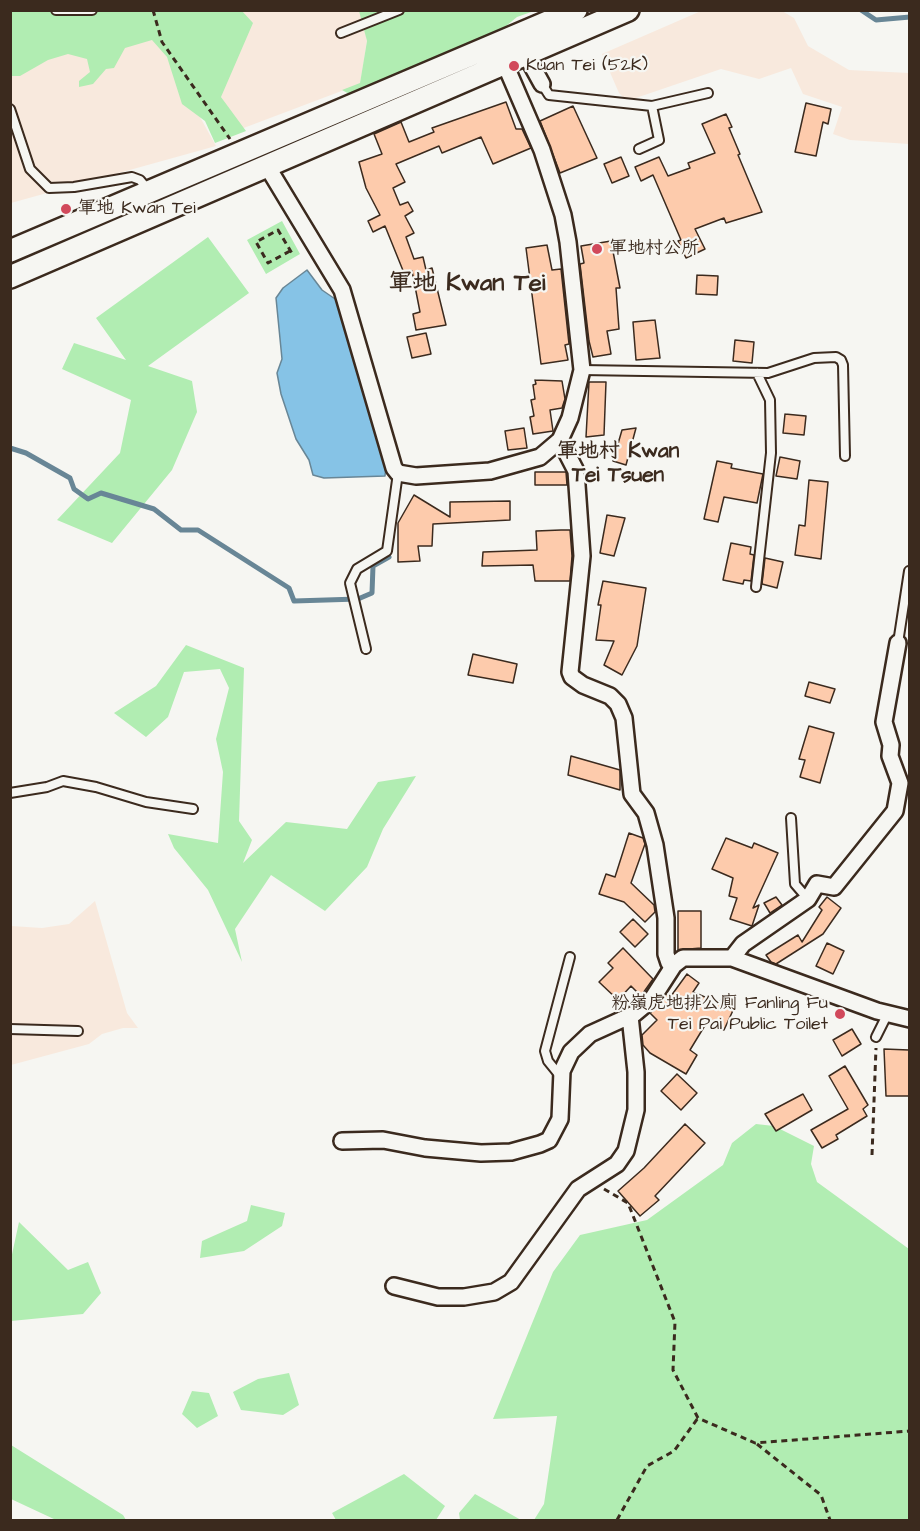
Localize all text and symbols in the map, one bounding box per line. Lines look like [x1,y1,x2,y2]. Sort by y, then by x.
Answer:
place label: Kuan Tei (52K) [526,55,648,77]
marker: Kuan Tei (52K) [507,59,521,73]
place label: 軍地 Kwan Tei [78,198,196,220]
marker: 軍地 Kwan Tei [59,202,73,216]
place label: 軍地村公所 [609,238,699,260]
marker: 軍地村公所 [590,242,604,256]
district label: 軍地 Kwan Tei [389,271,545,299]
district label: 軍地村 Kwan Tei Tsuen [557,440,679,490]
place label: 粉嶺虎地排公廁 Fanling Fu Tei Pai Public Toilet [612,993,828,1036]
marker: 粉嶺虎地排公廁 Fanling Fu Tei Pai Public Toilet [833,1007,847,1021]

